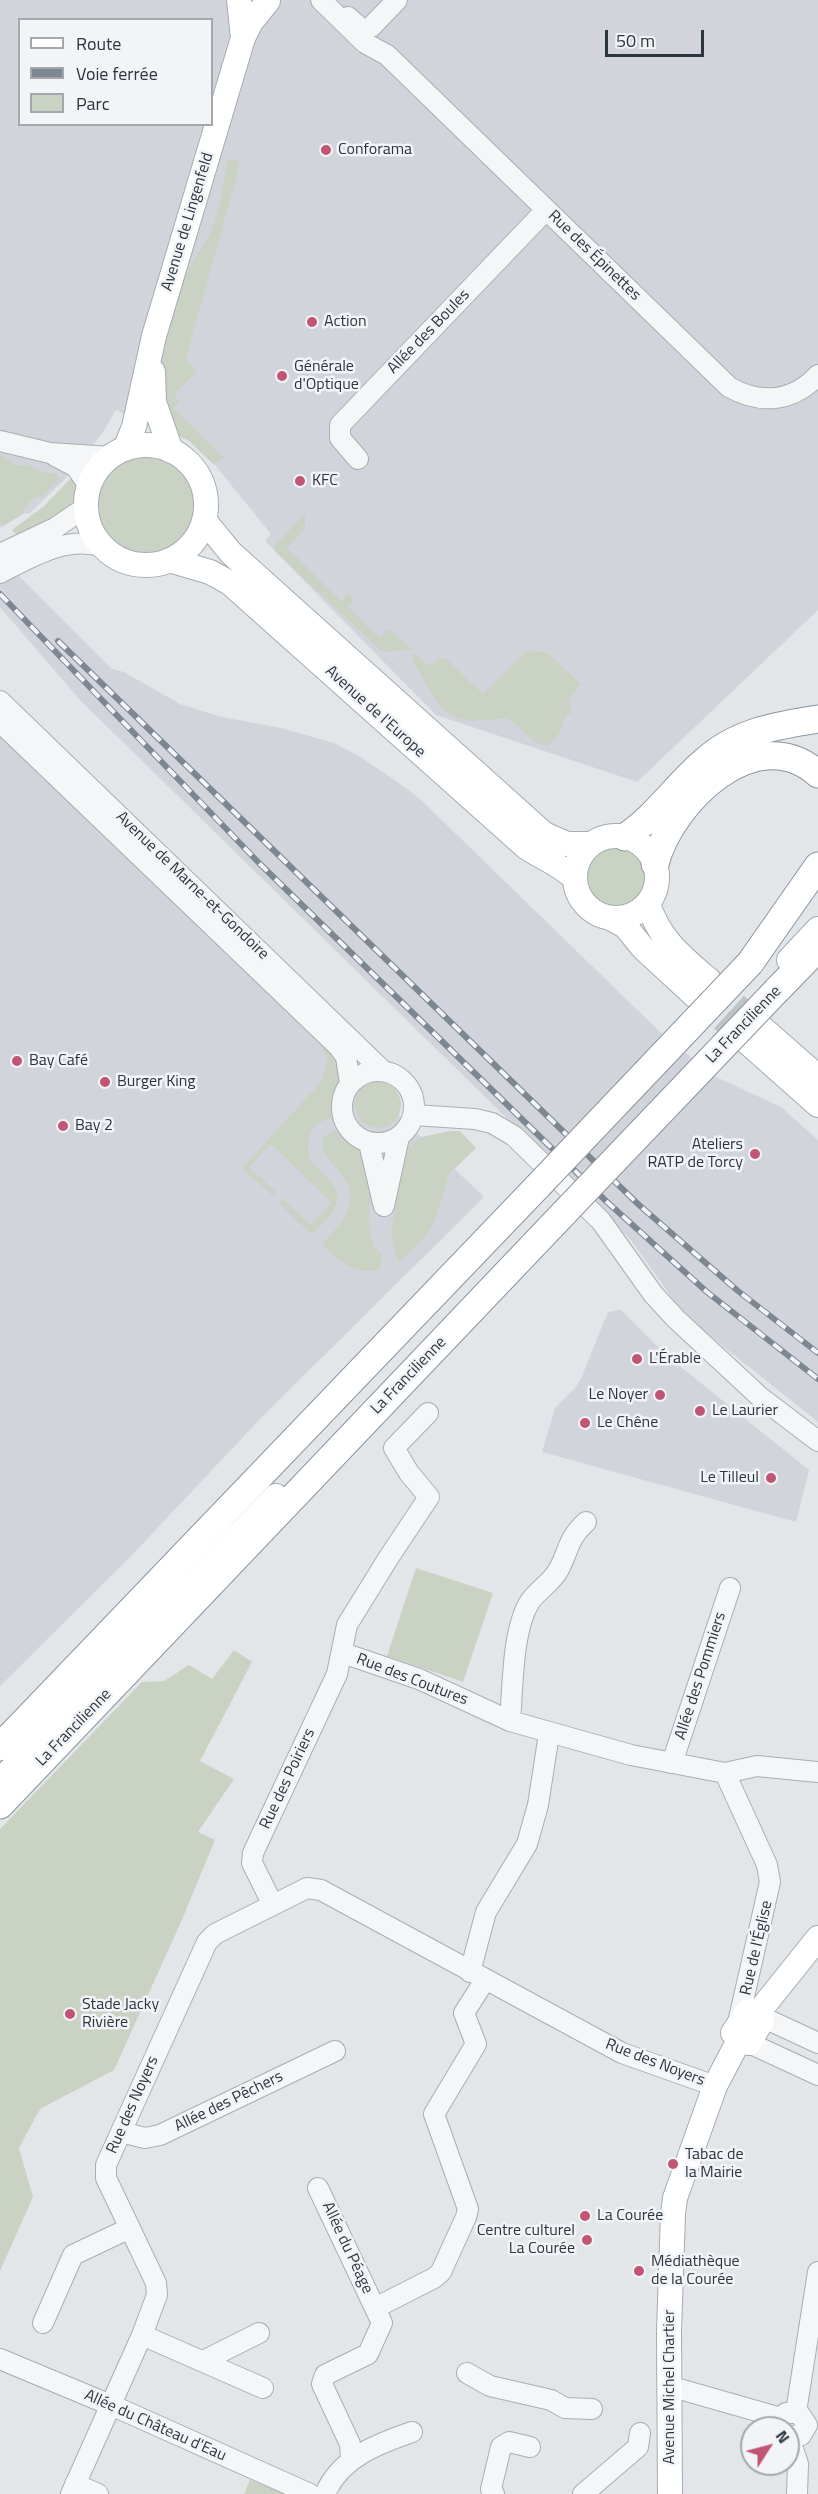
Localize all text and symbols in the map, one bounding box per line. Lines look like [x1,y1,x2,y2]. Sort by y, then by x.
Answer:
legend [18,18,213,126]
scale bar [608,18,707,56]
text: 50 m [616,27,655,54]
text: Route [76,30,121,57]
text: Voie ferrée [76,60,158,87]
text: Parc [76,90,110,117]
place label: Conforama [338,140,412,160]
marker: Conforama [319,143,333,157]
street label: Avenue de Lingenfeld [158,150,218,294]
street label: Rue des Épinettes [544,207,644,305]
street label: Allée des Boules [384,286,474,378]
place label: Action [324,312,367,332]
marker: Action [305,315,319,329]
place label: Générale d'Optique [294,357,359,395]
marker: Générale d'Optique [275,369,289,383]
place label: KFC [312,471,338,491]
marker: KFC [293,474,307,488]
street label: Avenue de l'Europe [321,662,429,762]
street label: Avenue de Marne-et-Gondoire [111,808,273,964]
street label: La Francilienne [702,982,786,1068]
place label: Bay Café [29,1051,88,1071]
marker: Bay Café [10,1054,24,1068]
place label: Burger King [117,1072,196,1092]
marker: Burger King [98,1075,112,1089]
place label: Bay 2 [75,1116,113,1136]
marker: Bay 2 [56,1119,70,1133]
place label: Ateliers RATP de Torcy [647,1135,743,1173]
marker: Ateliers RATP de Torcy [748,1147,762,1161]
street label: La Francilienne [367,1333,451,1419]
place label: L'Érable [649,1349,701,1369]
marker: L'Érable [630,1352,644,1366]
place label: Le Noyer [589,1385,648,1405]
marker: Le Noyer [653,1388,667,1402]
place label: Le Laurier [712,1401,778,1421]
marker: Le Laurier [693,1404,707,1418]
place label: Le Chêne [597,1413,658,1433]
marker: Le Chêne [578,1416,592,1430]
place label: Le Tilleul [700,1468,759,1488]
marker: Le Tilleul [764,1471,778,1485]
street label: Allée des Pommiers [671,1610,731,1742]
street label: Rue des Coutures [354,1650,470,1710]
street label: La Francilienne [32,1685,116,1771]
street label: Rue des Poiriers [256,1726,320,1832]
street label: Rue de l'Église [737,1899,777,1997]
place label: Stade Jacky Rivière [82,1995,159,2033]
marker: Stade Jacky Rivière [63,2007,77,2021]
street label: Rue des Noyers [603,2035,707,2091]
street label: Rue des Noyers [103,2053,163,2157]
street label: Allée des Pêchers [172,2067,286,2137]
place label: Tabac de la Mairie [685,2145,743,2183]
marker: Tabac de la Mairie [666,2157,680,2171]
street label: Allée du Péage [317,2199,377,2297]
place label: La Courée [597,2206,663,2226]
marker: La Courée [578,2209,592,2223]
place label: Centre culturel La Courée [477,2221,575,2259]
marker: Centre culturel La Courée [580,2233,594,2247]
place label: Médiathèque de la Courée [651,2252,740,2290]
marker: Médiathèque de la Courée [632,2264,646,2278]
street label: Avenue Michel Chartier [660,2310,680,2464]
street label: Allée du Château d'Eau [81,2386,229,2466]
north arrow [740,2416,800,2476]
text: N [770,2425,796,2448]

